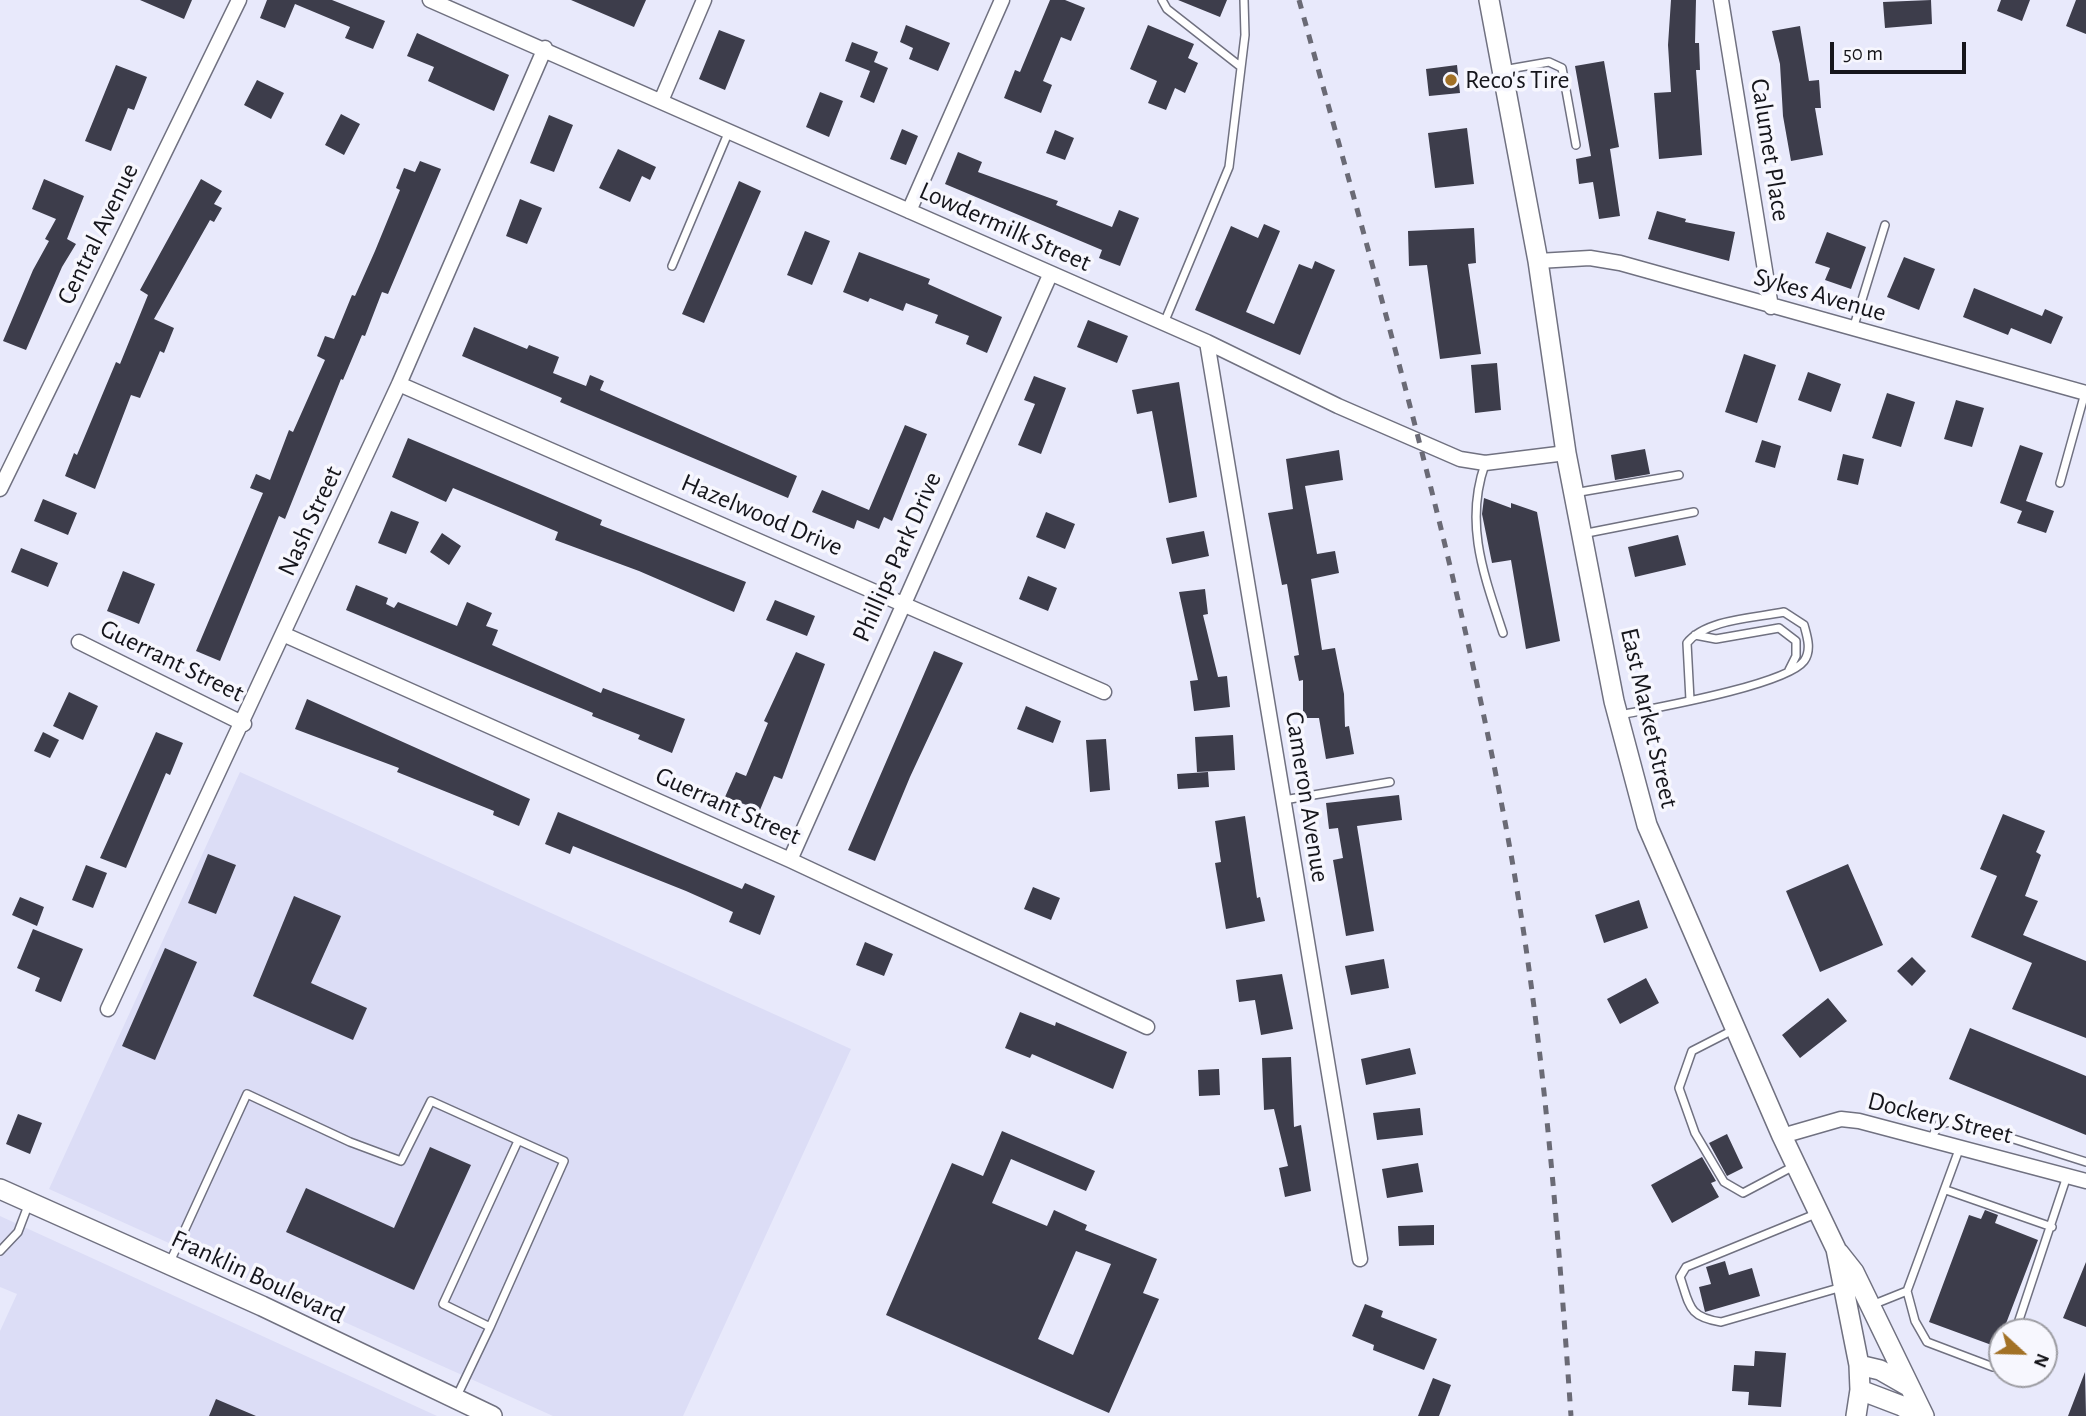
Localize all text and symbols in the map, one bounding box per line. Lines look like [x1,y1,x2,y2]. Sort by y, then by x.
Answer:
scale bar [1834,28,1970,72]
text: 50 m [1843,43,1883,64]
place label: Reco's Tire [1465,64,1569,96]
marker: Reco's Tire [1443,72,1459,88]
street label: Calumet Place [1743,76,1797,224]
street label: Central Avenue [50,158,146,310]
street label: Lowdermilk Street [914,175,1096,279]
street label: Sykes Avenue [1750,261,1890,329]
street label: Nash Street [271,461,349,581]
street label: Hazelwood Drive [676,467,848,563]
street label: Phillips Park Drive [846,467,948,647]
street label: Guerrant Street [95,613,249,709]
street label: East Market Street [1613,625,1685,811]
street label: Cameron Avenue [1278,709,1336,885]
street label: Guerrant Street [650,760,806,852]
street label: Dockery Street [1864,1085,2016,1151]
street label: Franklin Boulevard [166,1223,350,1331]
north arrow [1988,1318,2058,1388]
text: N [2030,1351,2052,1370]

